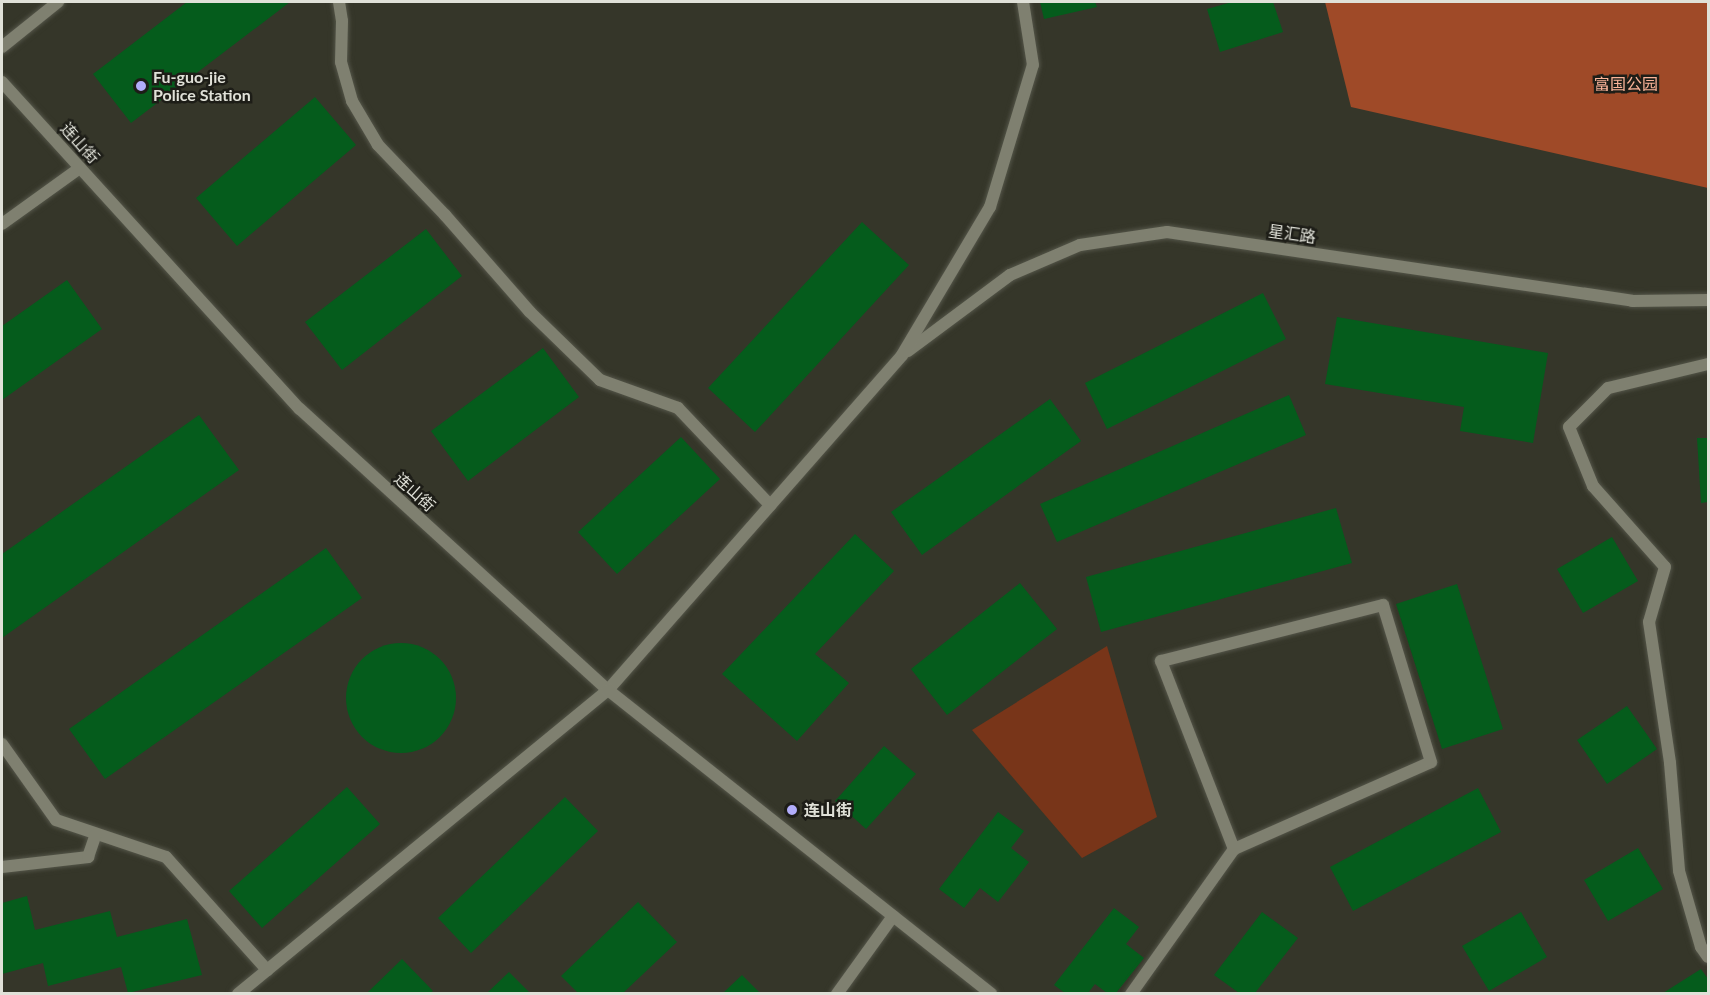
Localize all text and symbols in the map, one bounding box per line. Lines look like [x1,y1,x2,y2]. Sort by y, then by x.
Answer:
place label: Fu-guo-jie Police Station [153,67,251,105]
park label: 富国公园 [1594,74,1658,94]
marker: Fu-guo-jie Police Station [134,79,148,93]
street label: 连山街 [57,119,103,167]
street label: 星汇路 [1267,221,1317,247]
street label: 连山街 [391,469,439,515]
place label: 连山街 [804,800,852,820]
marker: 连山街 [785,803,799,817]

